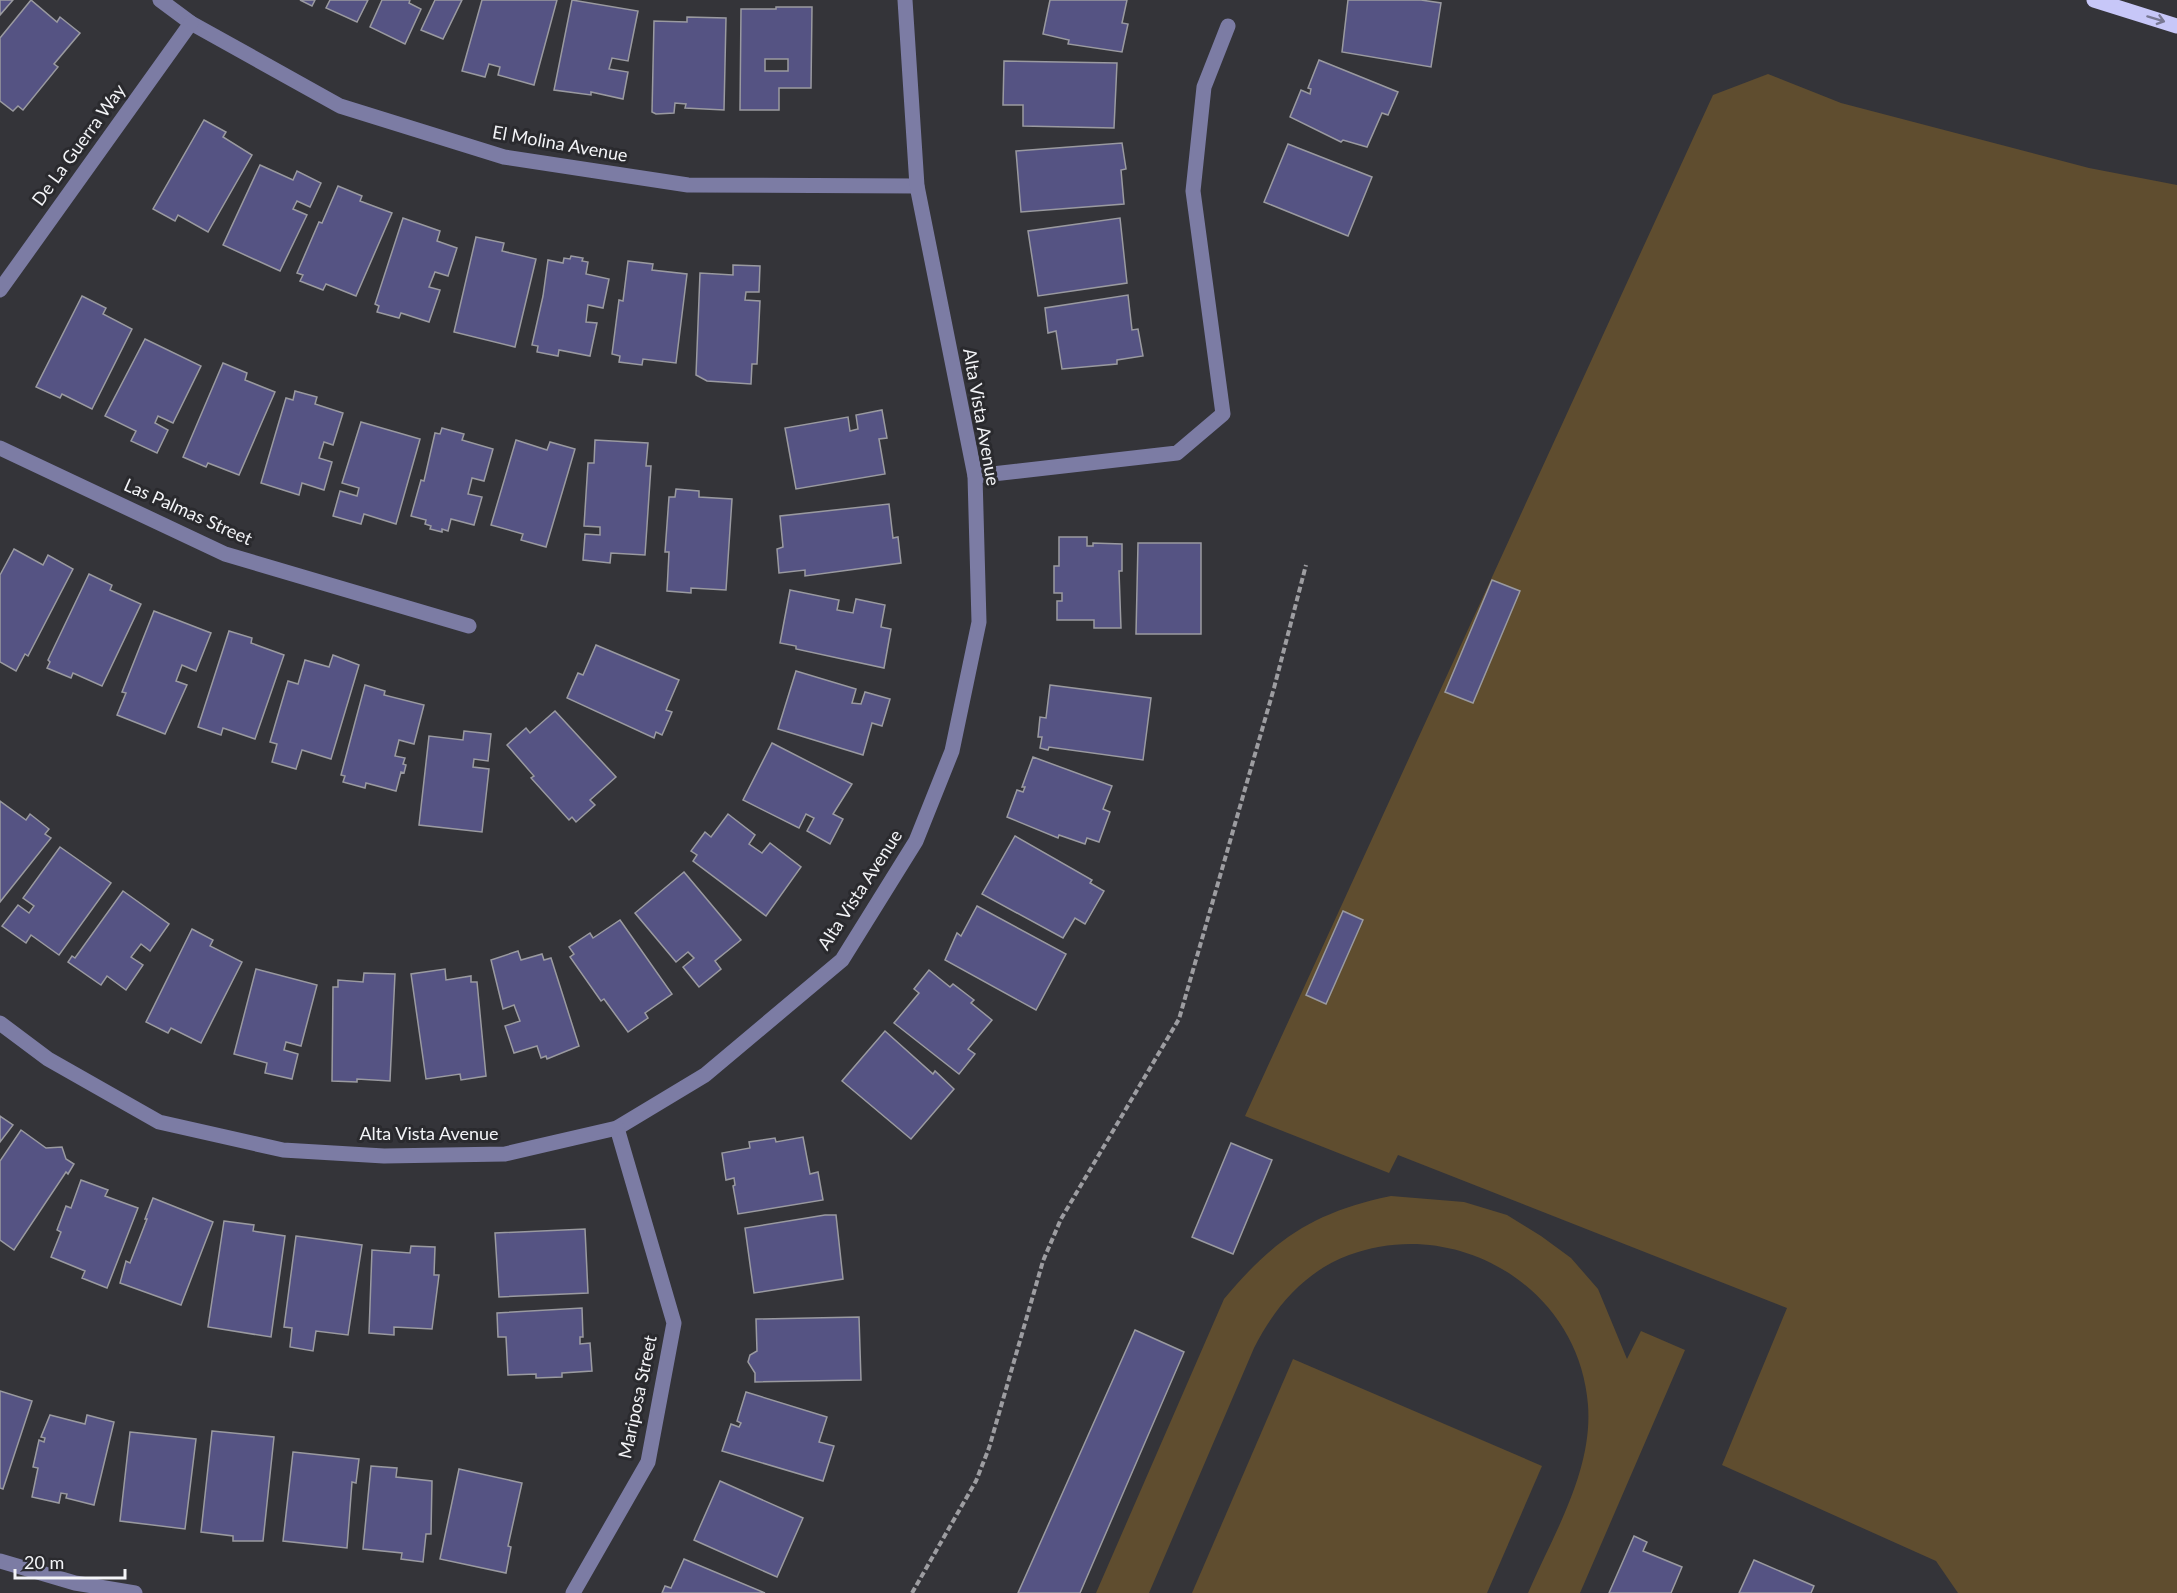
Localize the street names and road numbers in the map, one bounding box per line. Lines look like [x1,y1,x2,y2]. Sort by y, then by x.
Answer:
street label: De La Guerra Way [27,79,130,209]
street label: El Molina Avenue [491,120,630,166]
street label: Alta Vista Avenue [959,346,1005,487]
street label: Las Palmas Street [121,473,256,549]
street label: Alta Vista Avenue [812,825,906,954]
street label: Alta Vista Avenue [359,1122,499,1144]
street label: Mariposa Street [613,1333,661,1460]

